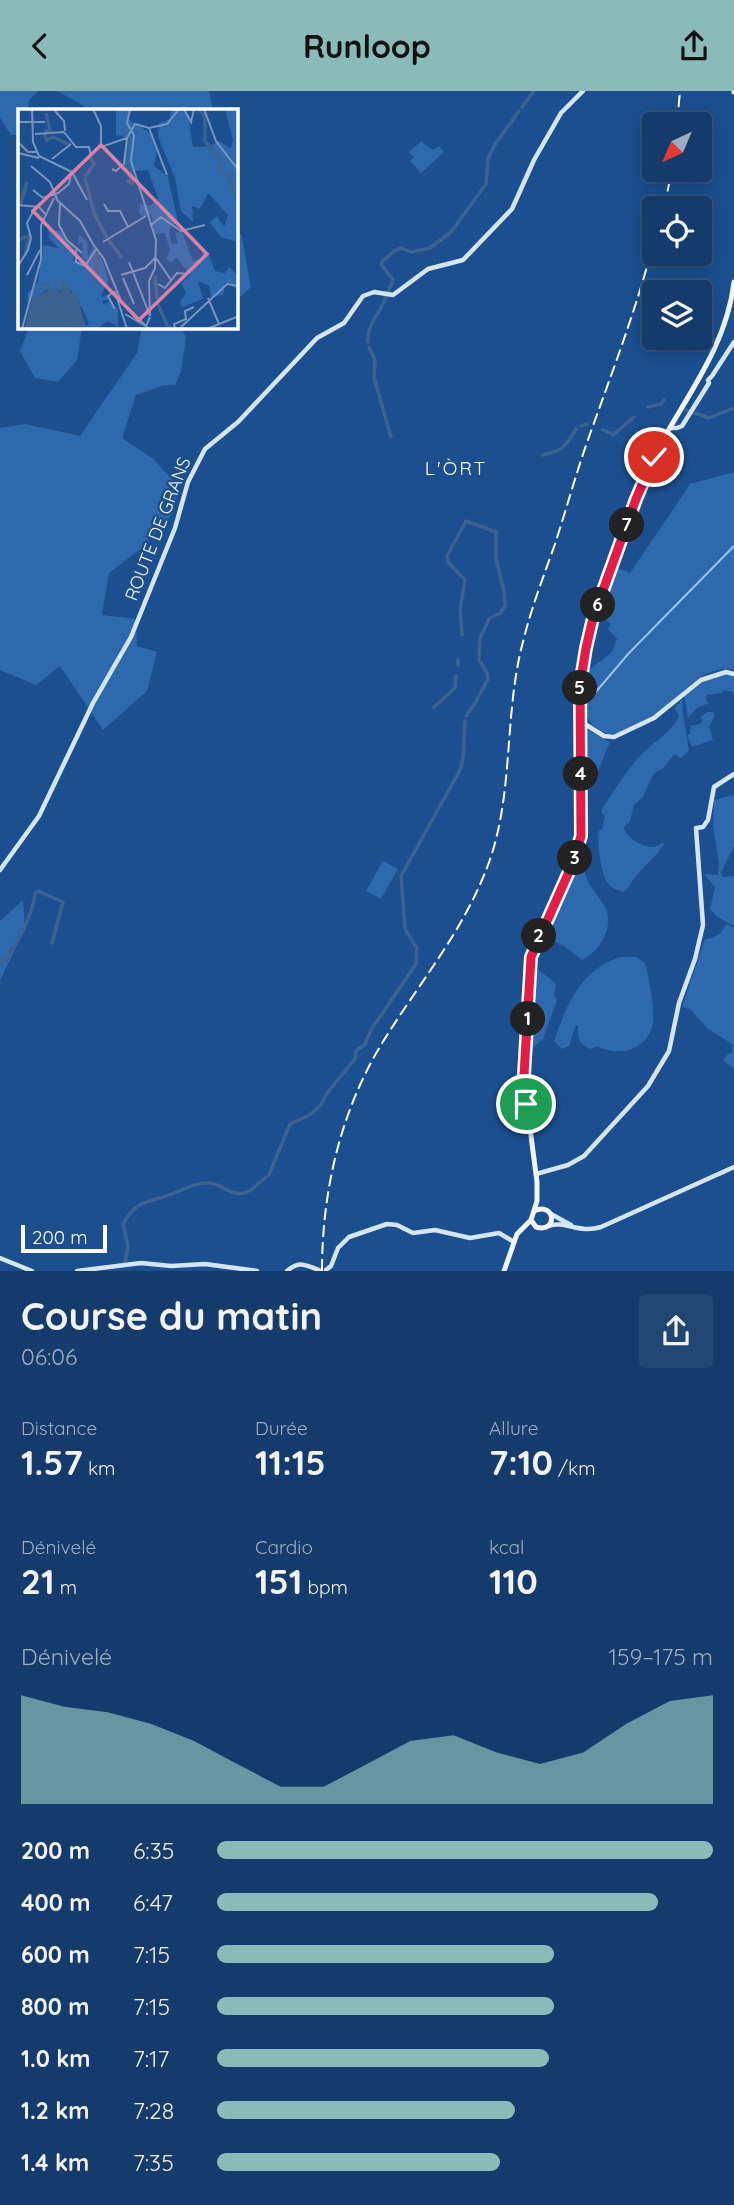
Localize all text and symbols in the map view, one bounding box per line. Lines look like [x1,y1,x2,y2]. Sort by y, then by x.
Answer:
text: Runloop [303,26,431,66]
icon: back [21,27,59,65]
icon: share [675,27,713,65]
inset map [18,109,238,329]
north arrow [642,112,712,182]
map controls [642,112,712,350]
button: locate [642,196,712,266]
button: layers [642,280,712,350]
pin [624,427,684,487]
icon: check [635,438,673,476]
street label: ROUTE DE GRANS [120,454,196,604]
district label: L'ÒRT [425,456,487,480]
pin: 7 [610,507,644,543]
text: 7 [621,512,632,536]
pin: 6 [580,587,616,623]
text: 6 [592,592,603,616]
pin: 5 [562,671,598,705]
text: 5 [574,675,585,699]
pin: 4 [564,757,598,791]
text: 4 [575,761,586,785]
pin: 3 [558,841,592,875]
text: 3 [569,845,580,869]
pin: 2 [522,919,556,953]
text: 2 [533,923,544,947]
pin: 1 [510,1002,546,1037]
text: 1 [524,1006,531,1030]
pin [496,1074,556,1134]
icon: arrive [507,1085,545,1123]
scale bar [21,1221,107,1253]
text: 200 m [32,1225,88,1249]
text: Course du matin [21,1292,322,1340]
button: share [639,1294,713,1368]
text: 06:06 [21,1342,77,1371]
text: Distance [21,1416,97,1440]
text: Durée [255,1416,308,1440]
text: Allure [489,1416,538,1440]
text: 1.57 [21,1440,83,1484]
text: 11:15 [255,1440,326,1484]
text: 7:10 [489,1440,553,1484]
text: km [83,1456,115,1480]
text: /km [553,1456,596,1480]
text: Dénivelé [21,1535,96,1559]
text: Cardio [255,1535,313,1559]
text: kcal [489,1535,524,1559]
text: 21 [21,1559,55,1603]
text: 151 [255,1559,302,1603]
text: 110 [489,1559,538,1603]
text: m [55,1575,77,1599]
text: bpm [302,1575,348,1599]
text: Dénivelé [21,1642,112,1671]
text: 159–175 m [608,1642,713,1671]
text: 200 m [21,1836,90,1865]
text: 6:35 [133,1836,174,1865]
text: 400 m [21,1888,90,1917]
text: 6:47 [133,1888,173,1917]
text: 600 m [21,1940,90,1969]
text: 7:15 [133,1940,170,1969]
text: 800 m [21,1992,90,2021]
text: 7:15 [133,1992,170,2021]
text: 1.0 km [21,2044,91,2073]
text: 7:17 [133,2044,169,2073]
text: 1.2 km [21,2096,90,2125]
text: 7:28 [133,2096,174,2125]
text: 1.4 km [21,2148,89,2177]
text: 7:35 [133,2148,174,2177]

